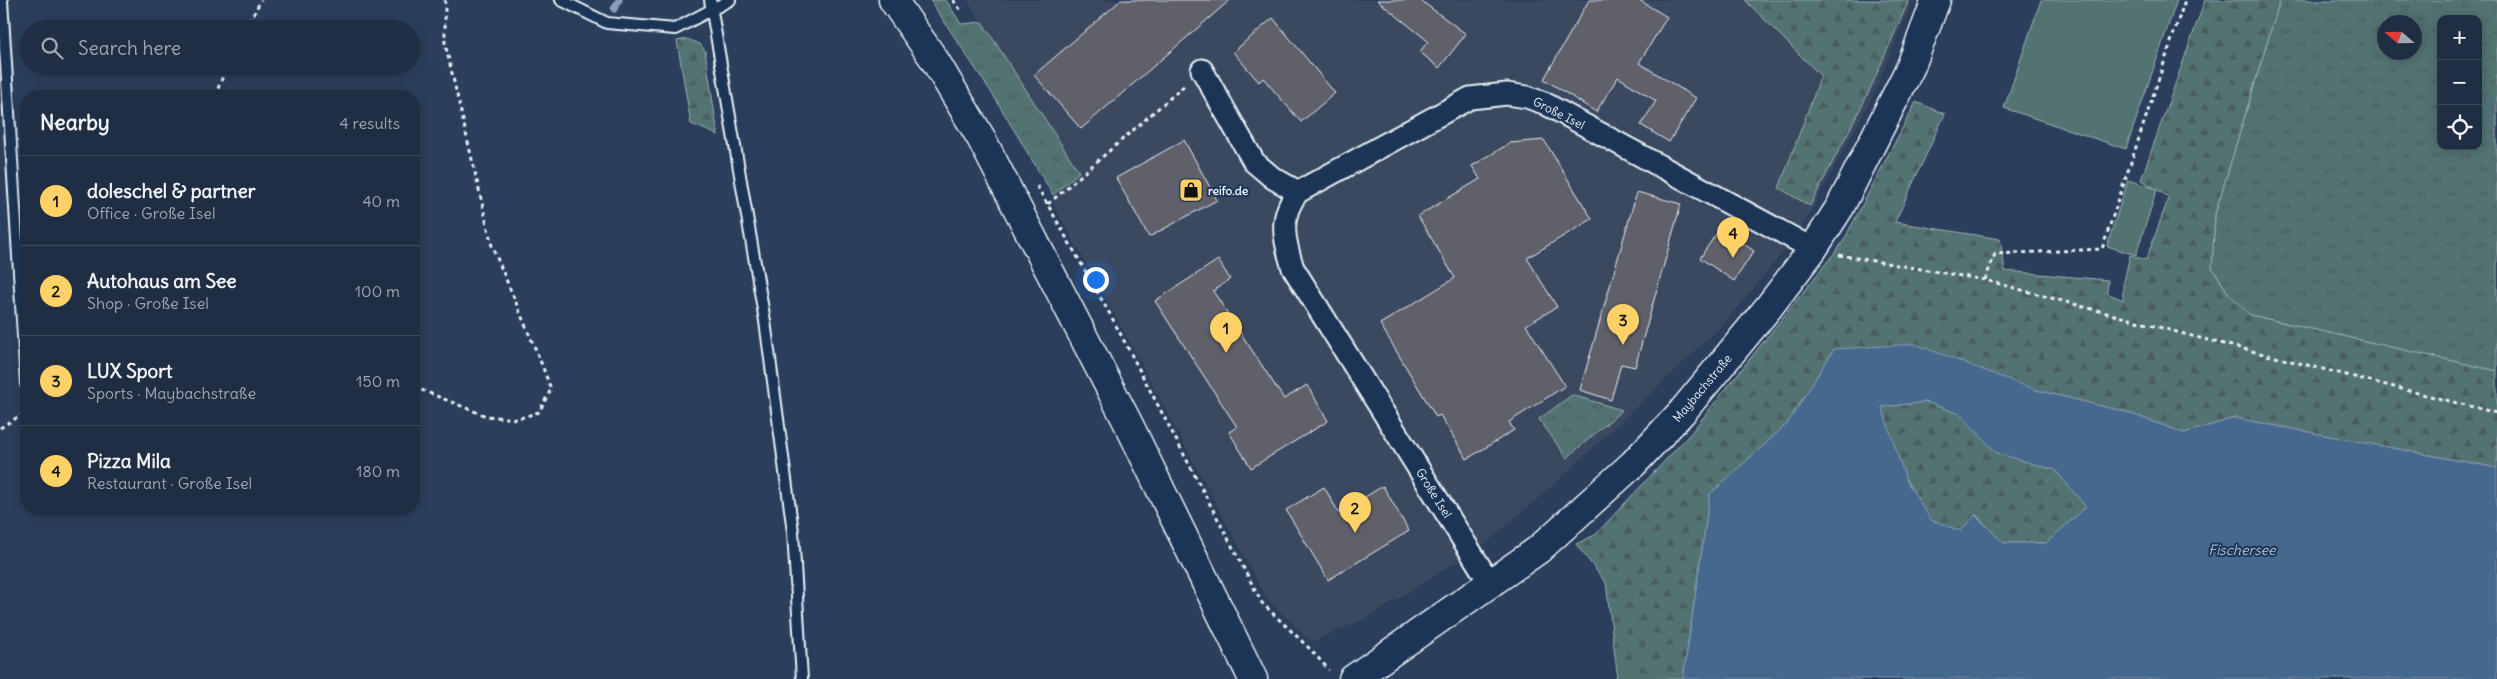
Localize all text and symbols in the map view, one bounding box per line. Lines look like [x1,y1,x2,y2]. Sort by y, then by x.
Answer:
north arrow [2377,15,2422,60]
map controls [2437,15,2482,150]
button: + [2437,15,2482,60]
search box [20,20,420,75]
icon: search [38,34,66,62]
text: Search here [78,36,181,60]
button: − [2437,60,2482,105]
street label: Große Isel [1531,94,1587,132]
button: locate [2437,105,2482,150]
text: Nearby [40,109,110,136]
text: 4 results [339,113,400,133]
shop icon: reifo.de [1178,177,1204,203]
text: doleschel & partner [87,179,256,203]
place label: reifo.de [1208,183,1249,198]
text: 1 [53,191,59,211]
text: 40 m [362,191,400,211]
text: Office · Große Isel [87,203,216,223]
pin: 4 [1717,217,1749,258]
your location [1083,267,1109,293]
text: Autohaus am See [87,269,236,293]
text: 2 [52,281,60,301]
text: 100 m [355,281,400,301]
text: Shop · Große Isel [87,293,209,313]
pin: 3 [1607,304,1639,345]
pin: 1 [1210,312,1242,353]
street label: Maybachstraße [1669,351,1735,425]
text: LUX Sport [87,359,172,383]
text: 3 [51,371,61,391]
text: 150 m [356,371,400,391]
text: Sports · Maybachstraße [87,383,256,403]
text: Pizza Mila [87,449,171,473]
text: 4 [51,461,61,481]
text: 180 m [356,461,400,481]
street label: Große Isel [1413,465,1455,521]
text: Restaurant · Große Isel [87,473,252,493]
pin: 2 [1339,492,1371,533]
water label: Fischersee [2208,541,2277,559]

